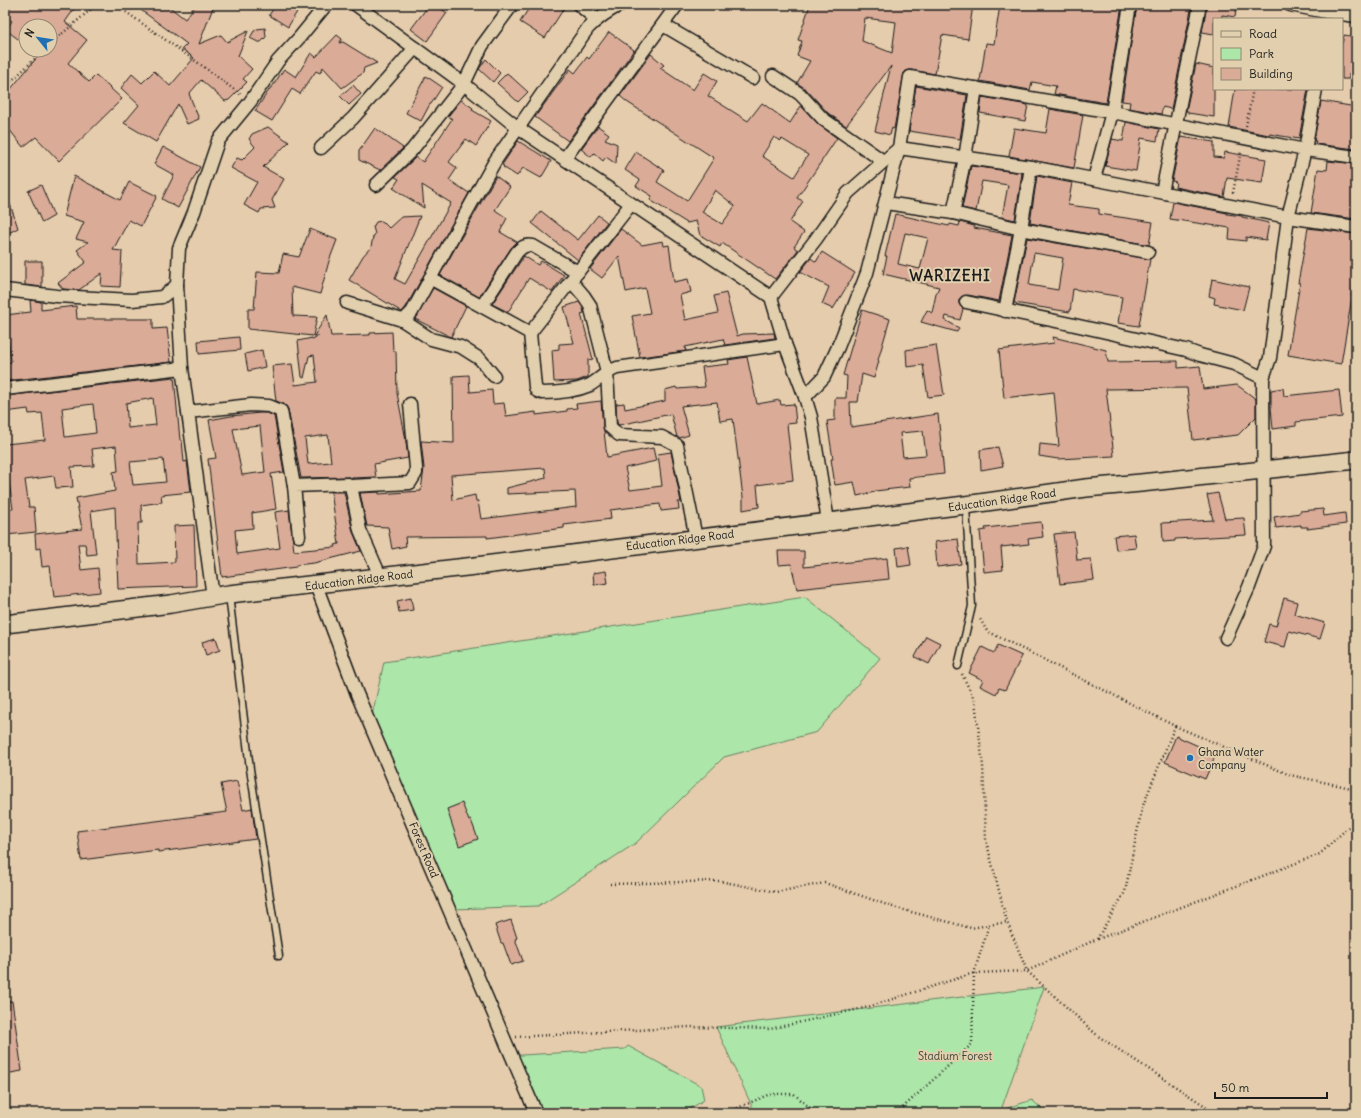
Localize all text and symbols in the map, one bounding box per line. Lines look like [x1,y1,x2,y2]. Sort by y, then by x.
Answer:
north arrow [18,18,58,58]
legend [1213,18,1343,90]
text: N [21,26,37,40]
text: Road [1249,26,1277,41]
text: Park [1249,46,1274,61]
text: Building [1249,66,1293,81]
district label: WARIZEHI [909,266,991,285]
street label: Education Ridge Road [947,485,1057,514]
street label: Education Ridge Road [625,526,735,554]
street label: Education Ridge Road [304,566,414,594]
place label: Ghana Water Company [1198,745,1264,772]
marker: Ghana Water Company [1185,753,1195,763]
street label: Forest Road [406,820,442,880]
park label: Stadium Forest [918,1049,992,1063]
scale bar [1215,1074,1327,1100]
text: 50 m [1221,1080,1250,1095]

